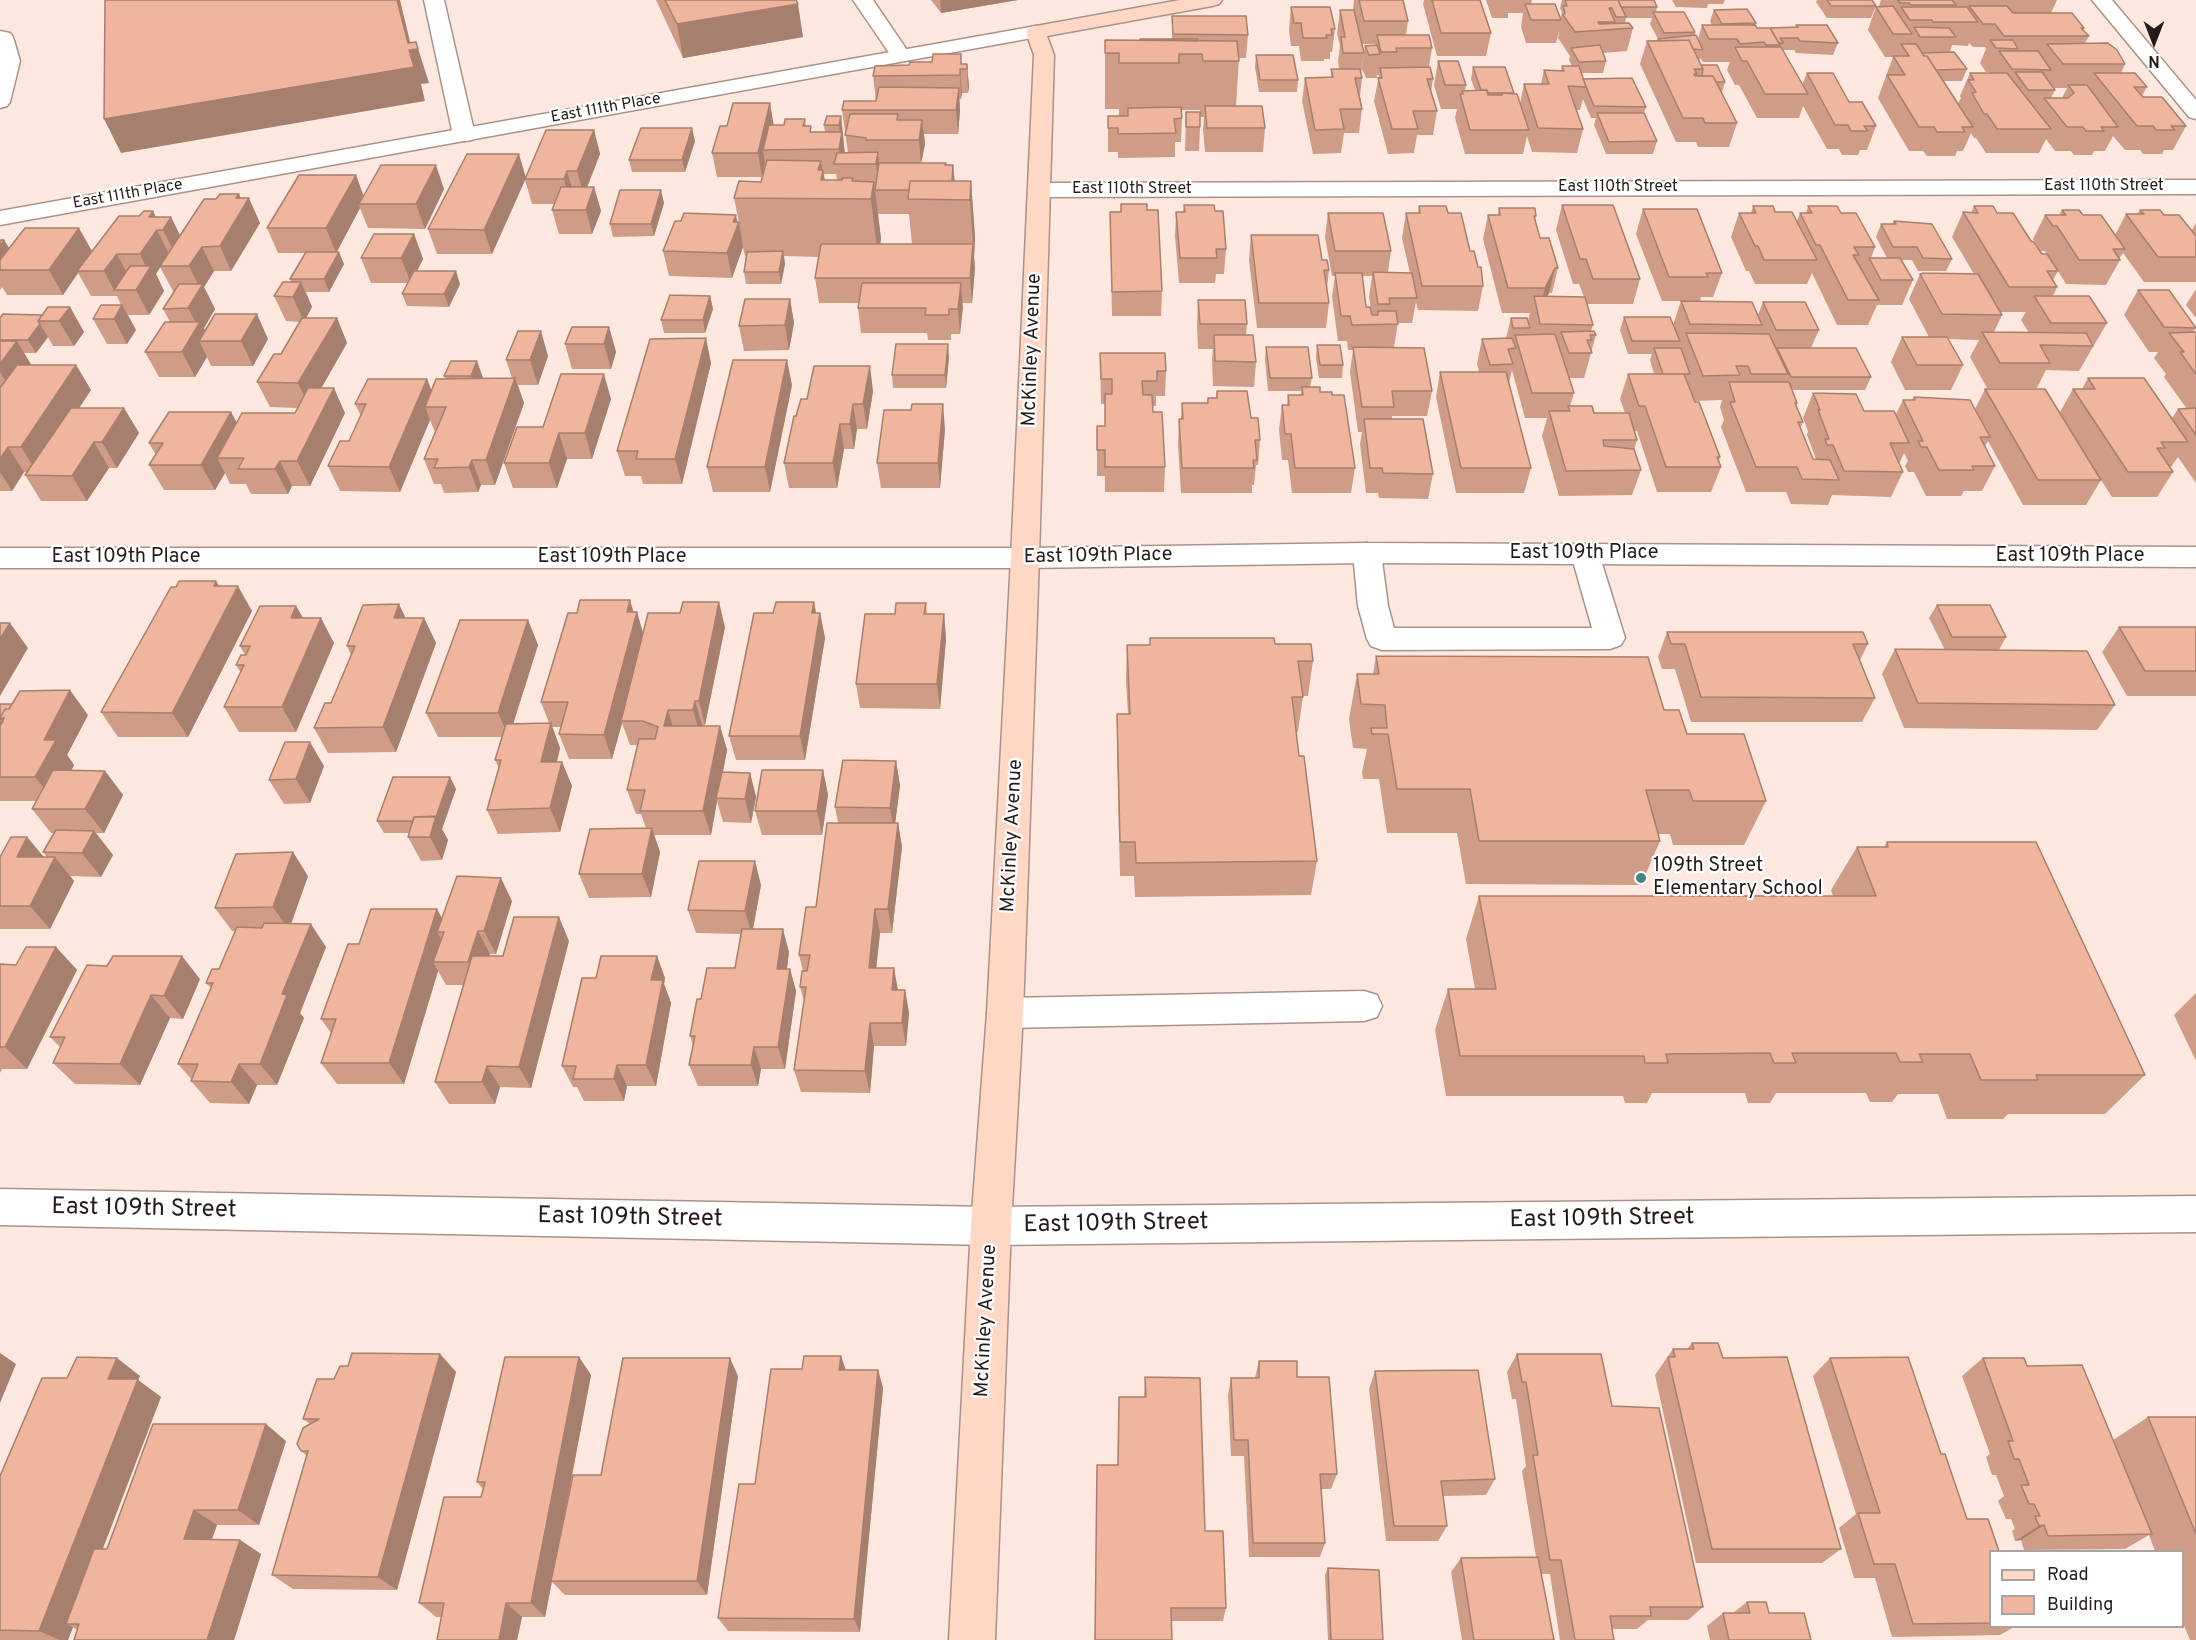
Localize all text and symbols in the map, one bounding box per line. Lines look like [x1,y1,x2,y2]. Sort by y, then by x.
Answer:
north arrow [2124,12,2184,72]
text: N [2148,50,2160,70]
street label: East 111th Place [550,90,662,128]
street label: East 111th Place [72,176,184,214]
street label: East 110th Street [2044,177,2164,197]
street label: East 110th Street [1558,178,1678,198]
street label: East 110th Street [1072,180,1192,200]
street label: McKinley Avenue [1018,273,1048,427]
street label: East 109th Place [1510,542,1658,566]
street label: East 109th Place [1023,544,1173,570]
street label: East 109th Place [1996,545,2144,569]
street label: East 109th Place [52,546,200,570]
street label: East 109th Place [538,546,686,570]
street label: McKinley Avenue [997,759,1029,913]
place label: 109th Street Elementary School [1653,855,1823,902]
marker: 109th Street Elementary School [1634,871,1648,885]
street label: East 109th Street [51,1194,237,1226]
street label: East 109th Street [537,1203,723,1235]
street label: East 109th Street [1509,1204,1695,1236]
street label: East 109th Street [1023,1209,1209,1241]
street label: McKinley Avenue [971,1244,1003,1398]
legend [1989,1550,2184,1628]
text: Road [2047,1564,2089,1587]
text: Building [2047,1594,2113,1617]

